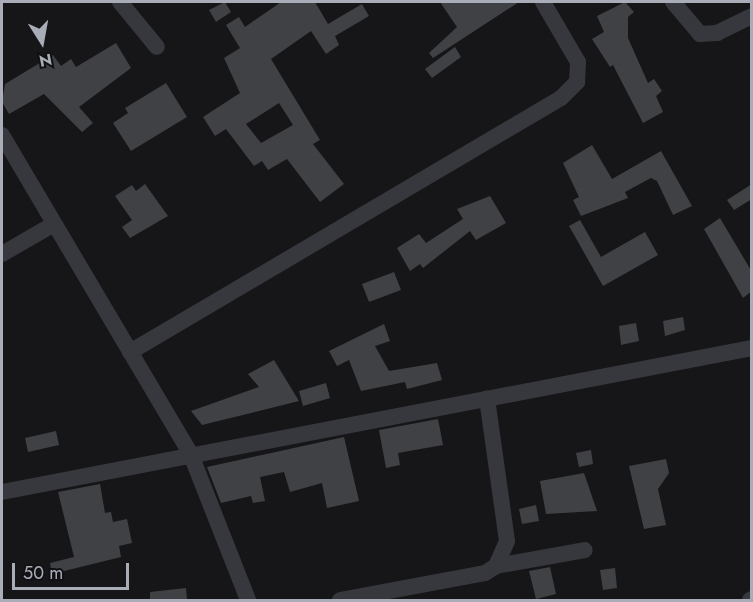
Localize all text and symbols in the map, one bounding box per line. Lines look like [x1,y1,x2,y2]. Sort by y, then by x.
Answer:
north arrow [12,12,72,72]
text: N [37,48,54,73]
scale bar [15,551,132,589]
text: 50 m [23,560,63,586]

